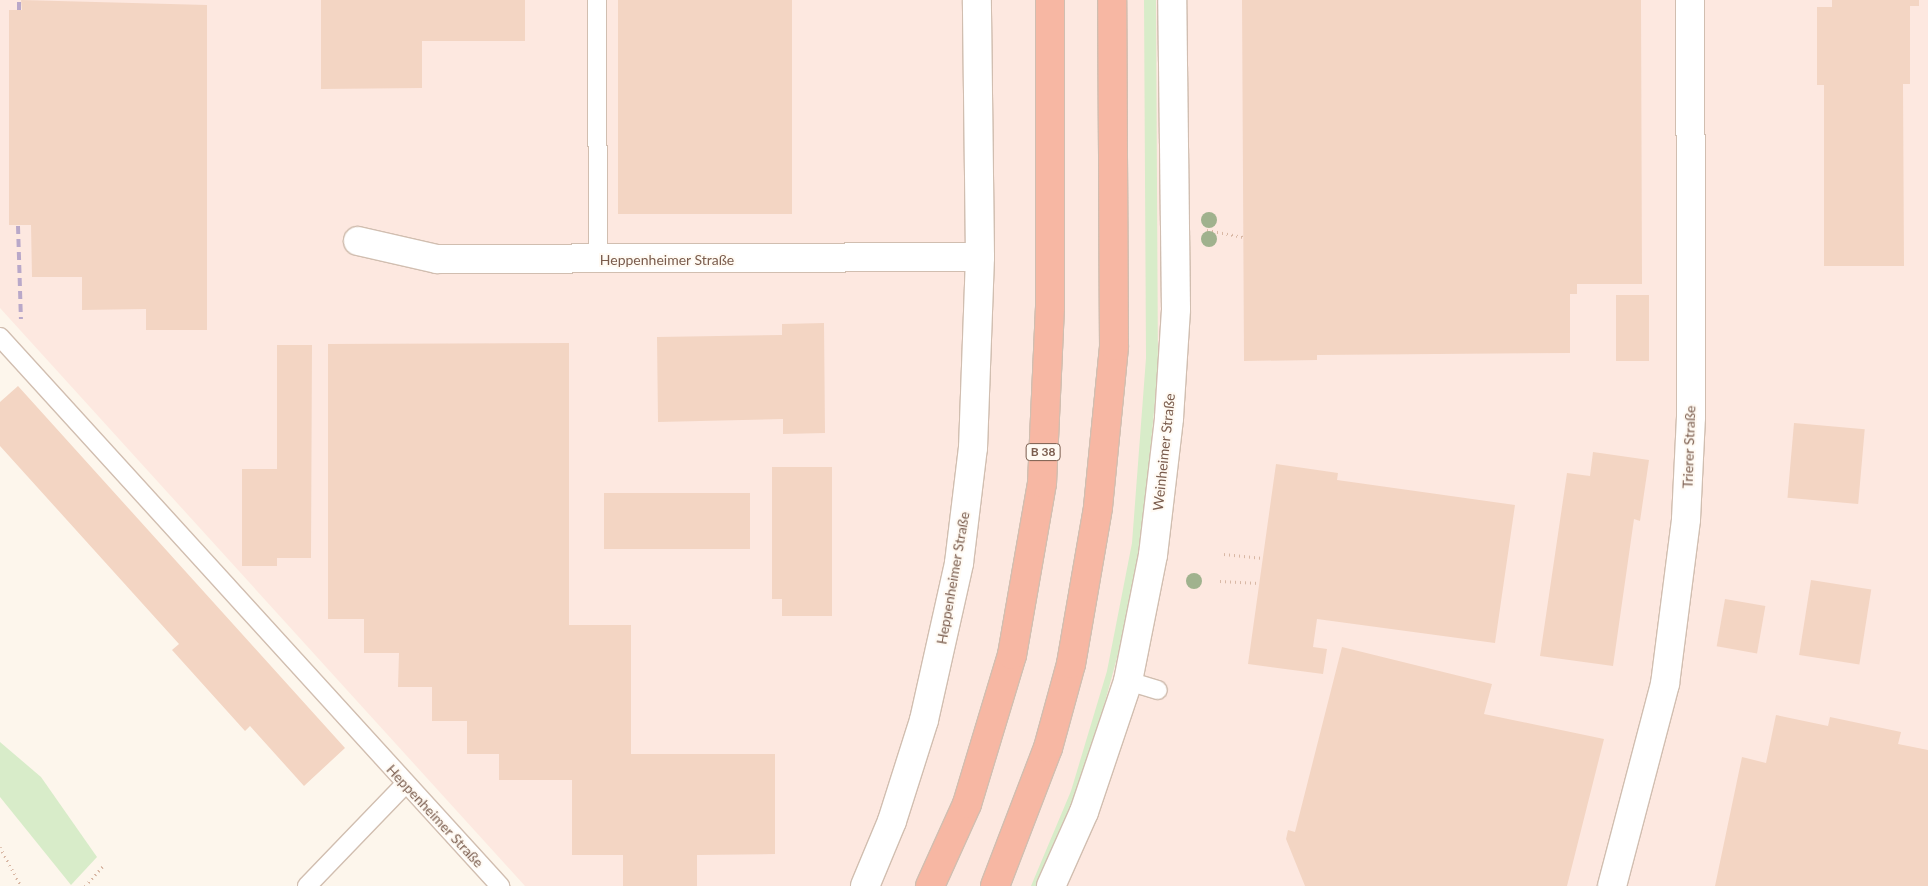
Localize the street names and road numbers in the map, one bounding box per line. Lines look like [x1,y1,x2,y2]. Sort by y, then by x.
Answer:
street label: Heppenheimer Straße [600,252,734,268]
street label: Weinheimer Straße [1149,392,1179,512]
street label: Trierer Straße [1679,405,1699,489]
road number: B 38 [1026,442,1060,462]
street label: Heppenheimer Straße [933,510,973,646]
street label: Heppenheimer Straße [383,761,487,871]

